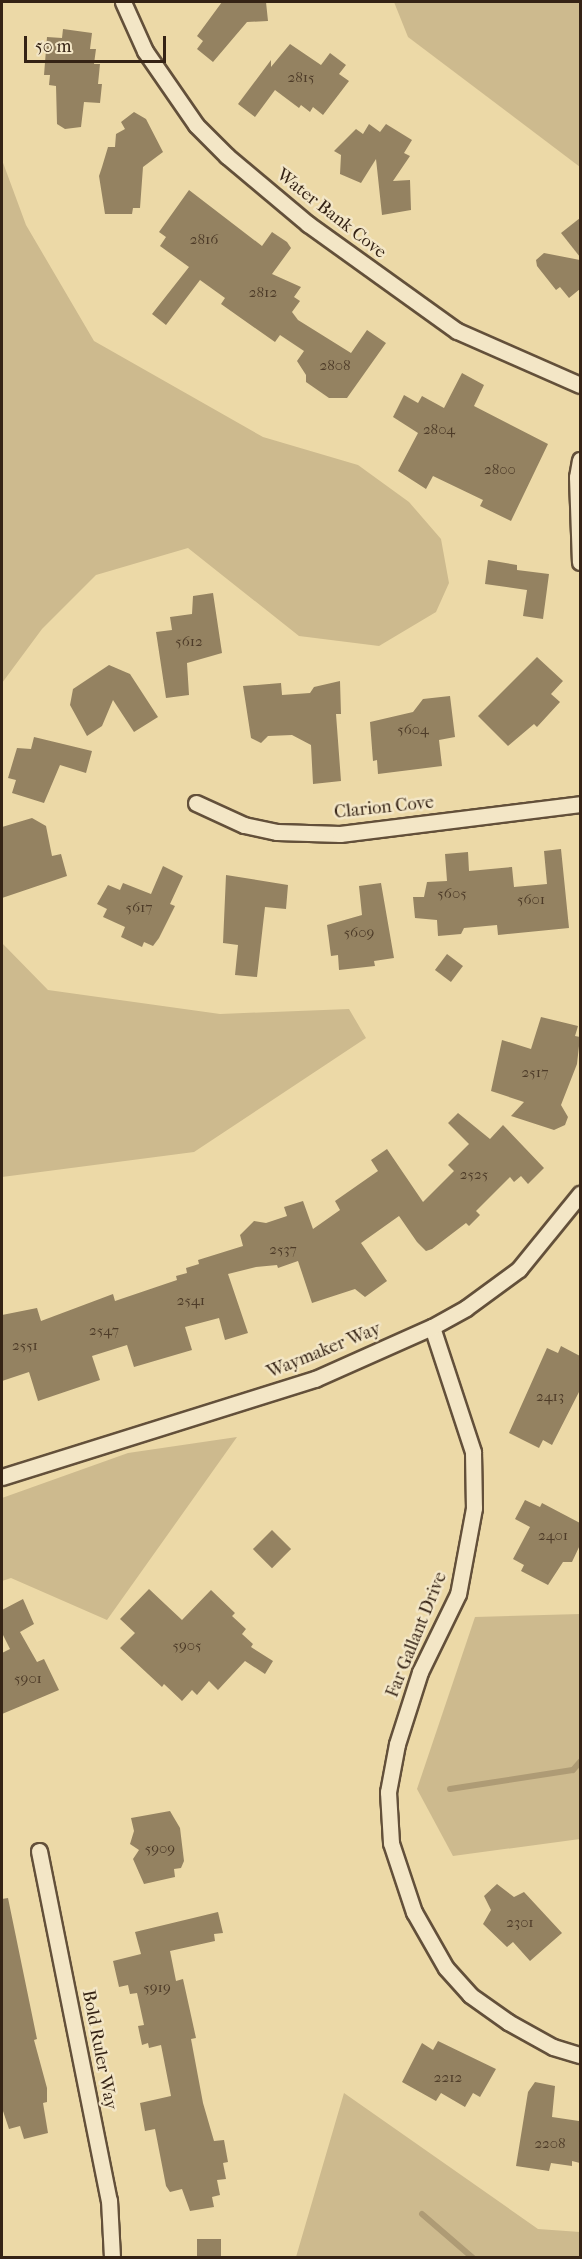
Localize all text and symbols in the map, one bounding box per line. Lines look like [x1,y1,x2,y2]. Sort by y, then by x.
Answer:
scale bar [27,24,170,62]
text: 50 m [35,36,71,57]
house number: 2815 [287,69,315,87]
street label: Water Bank Cove [272,164,390,264]
house number: 2816 [190,231,218,249]
house number: 2812 [249,284,277,302]
house number: 2808 [319,357,351,375]
house number: 2804 [423,421,455,439]
house number: 2800 [484,461,516,479]
house number: 5612 [175,633,203,651]
house number: 5604 [397,721,429,739]
street label: Clarion Cove [333,792,435,824]
house number: 5605 [437,885,467,903]
house number: 5601 [517,891,545,909]
house number: 5617 [125,899,153,917]
house number: 5609 [344,924,374,942]
house number: 2517 [522,1064,548,1082]
house number: 2525 [460,1166,488,1184]
house number: 2537 [269,1241,297,1259]
house number: 2541 [177,1292,205,1310]
street label: Waymaker Way [264,1318,384,1384]
house number: 2547 [89,1322,119,1340]
house number: 2551 [12,1337,38,1355]
house number: 2413 [536,1388,564,1406]
house number: 2401 [538,1527,568,1545]
street label: Far Gallant Drive [382,1569,452,1701]
house number: 5905 [172,1637,202,1655]
house number: 5901 [14,1670,42,1688]
house number: 5909 [145,1840,175,1858]
house number: 2301 [506,1914,534,1932]
house number: 5919 [143,1979,171,1997]
street label: Bold Ruler Way [77,1988,121,2112]
house number: 2212 [434,2069,462,2087]
house number: 2208 [534,2135,566,2153]

